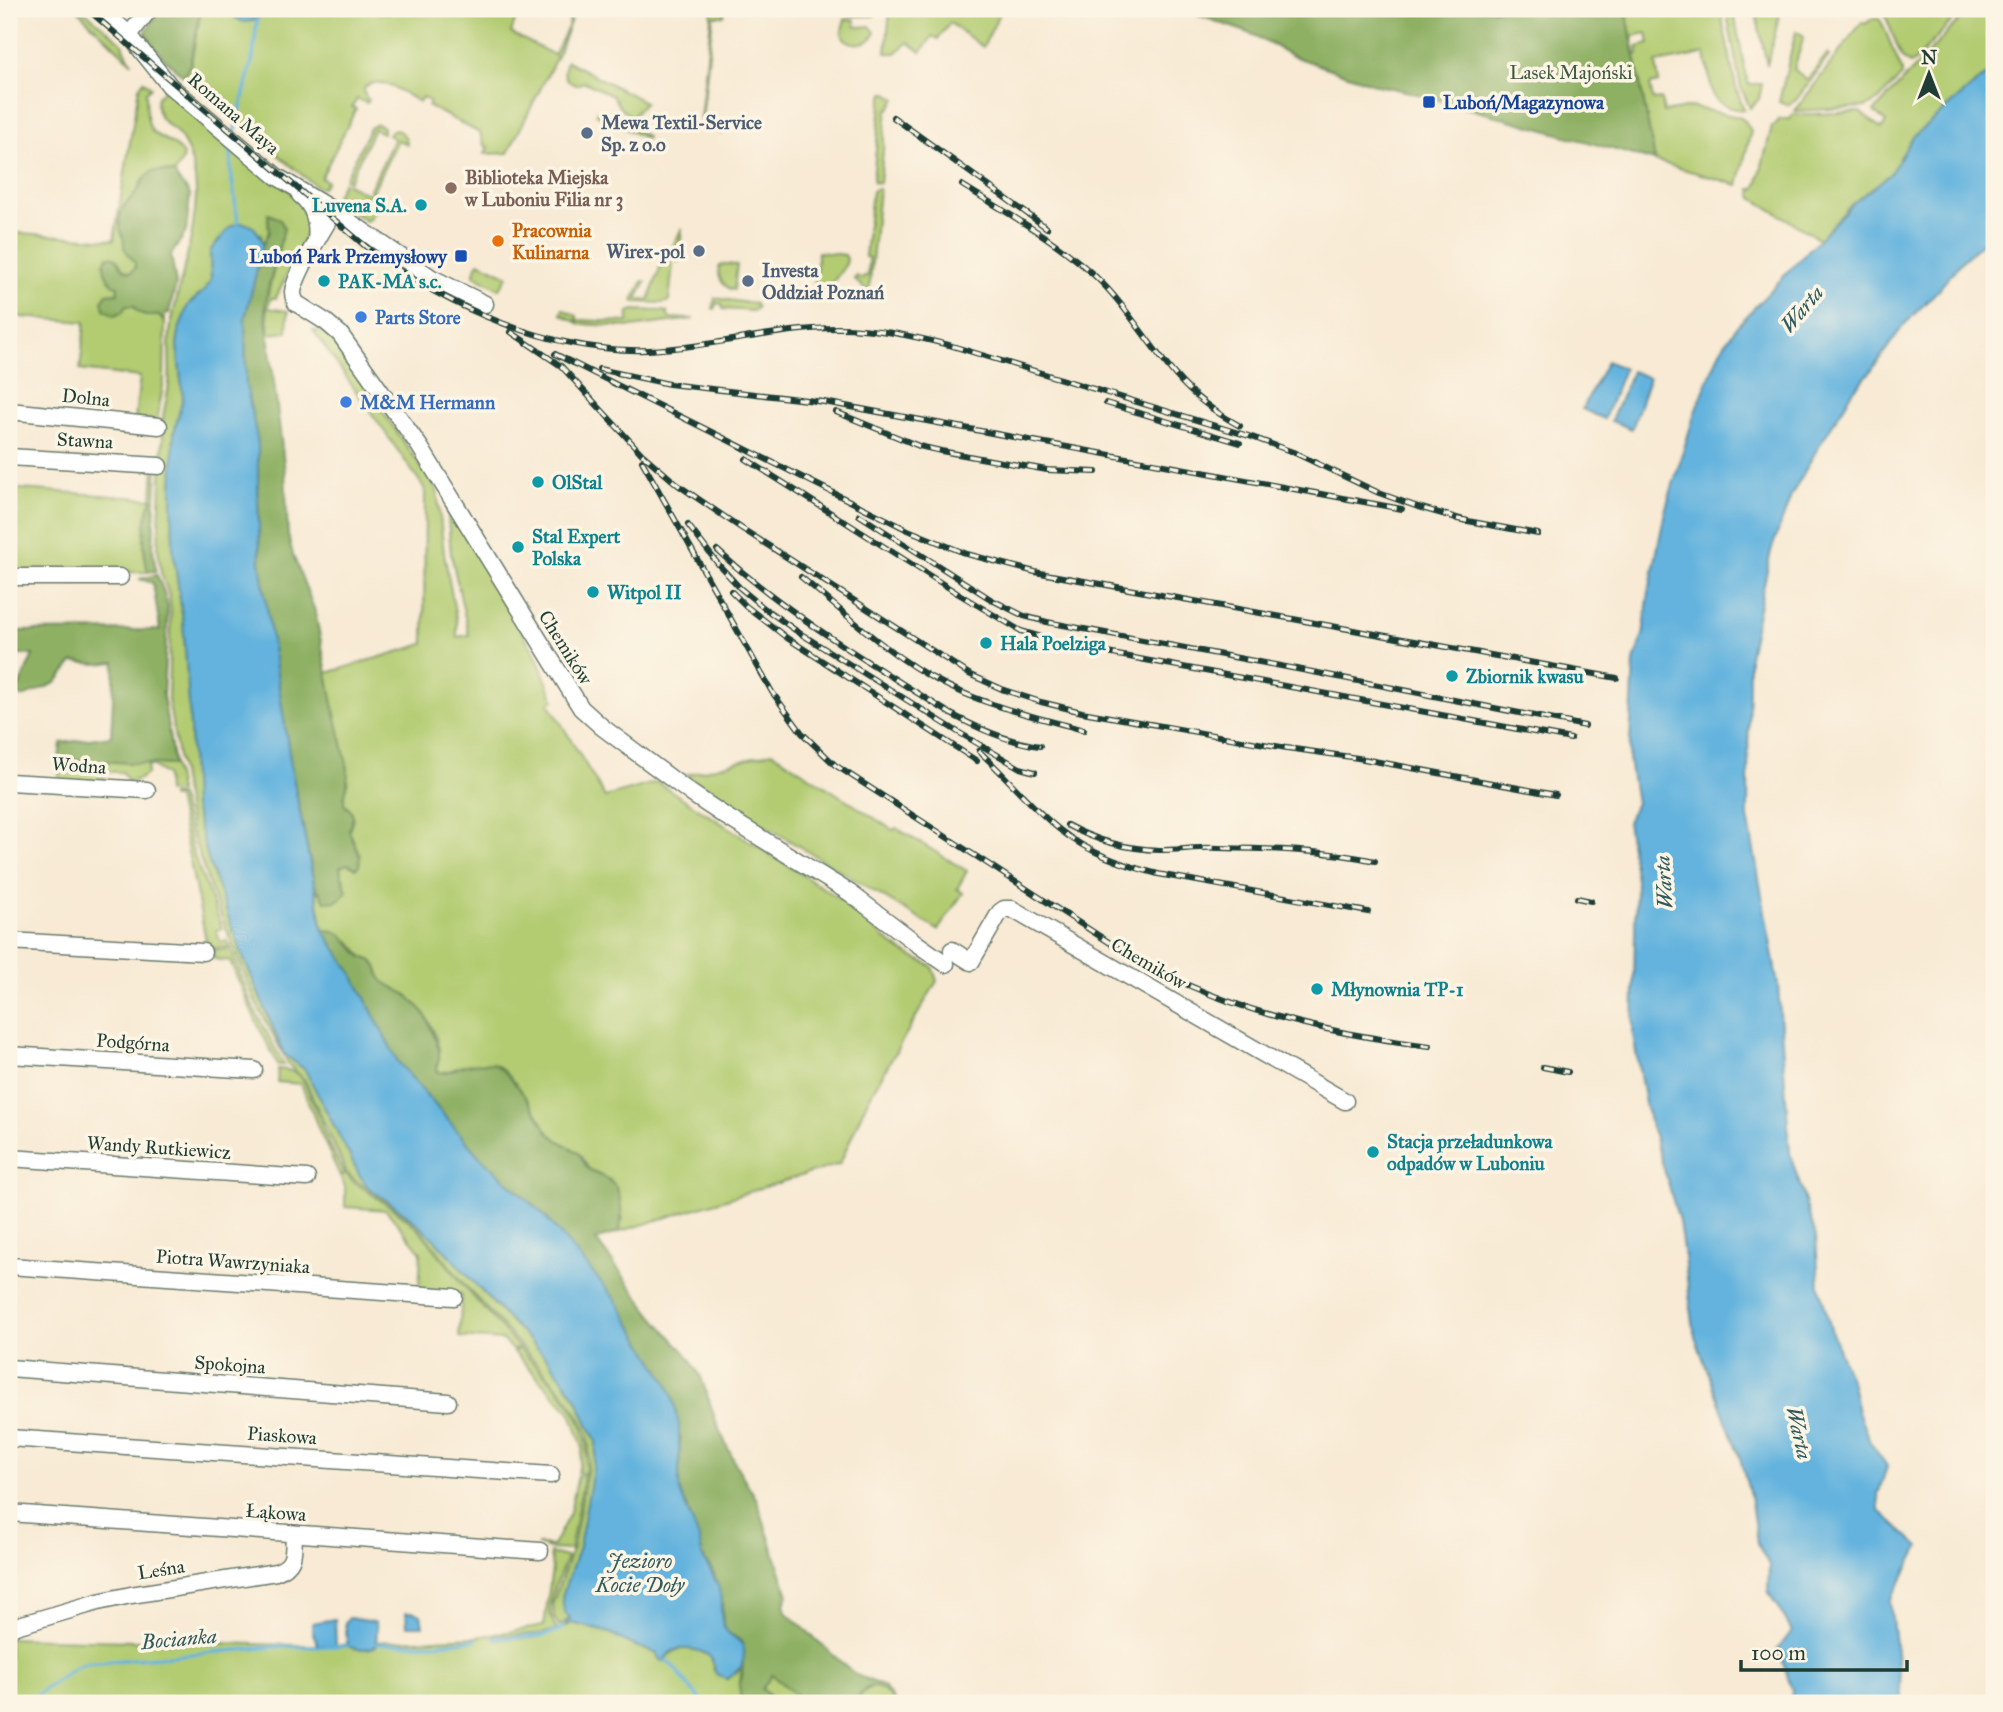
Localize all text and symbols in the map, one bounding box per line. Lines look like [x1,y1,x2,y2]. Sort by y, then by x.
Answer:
north arrow [1895,38,1965,108]
text: N [1921,46,1937,69]
park label: Lasek Majoński [1510,61,1632,84]
street label: Romana Maya [183,67,285,160]
place label: Luboń/Magazynowa [1443,91,1605,115]
marker: Luboń/Magazynowa [1421,94,1437,110]
place label: Mewa Textil-Service Sp. z o.o [601,111,762,157]
marker: Mewa Textil-Service Sp. z o.o [579,125,595,141]
place label: Biblioteka Miejska w Luboniu Filia nr 3 [464,166,623,212]
marker: Biblioteka Miejska w Luboniu Filia nr 3 [443,180,459,196]
place label: Luvena S.A. [312,194,407,217]
marker: Luvena S.A. [413,197,429,213]
place label: Pracownia Kulinarna [512,219,593,264]
marker: Pracownia Kulinarna [490,233,506,249]
place label: Wirex-pol [606,240,686,264]
marker: Wirex-pol [691,243,707,259]
place label: Luboń Park Przemysłowy [249,245,448,269]
marker: Luboń Park Przemysłowy [453,248,469,264]
place label: Investa Oddział Poznań [762,259,885,304]
place label: PAK-MA s.c. [338,270,442,293]
marker: PAK-MA s.c. [316,273,332,289]
marker: Investa Oddział Poznań [740,273,756,289]
water label: Warta [1775,280,1829,338]
place label: Parts Store [375,306,461,329]
marker: Parts Store [353,309,369,325]
street label: Dolna [61,384,112,412]
place label: M&M Hermann [360,391,496,414]
marker: M&M Hermann [338,394,354,410]
street label: Stawna [56,428,115,454]
place label: OlStal [552,471,603,494]
marker: OlStal [530,474,546,490]
place label: Stal Expert Polska [532,525,621,570]
marker: Stal Expert Polska [510,539,526,555]
place label: Witpol II [607,581,682,605]
marker: Witpol II [585,584,601,600]
street label: Chemików [534,606,598,689]
place label: Hala Poelziga [1000,632,1107,656]
marker: Hala Poelziga [978,635,994,651]
place label: Zbiornik kwasu [1466,665,1585,688]
marker: Zbiornik kwasu [1444,668,1460,684]
street label: Wodna [51,752,108,779]
water label: Warta [1649,854,1679,910]
street label: Chemików [1107,933,1191,994]
place label: Młynownia TP-1 [1331,978,1464,1002]
marker: Młynownia TP-1 [1309,981,1325,997]
street label: Podgórna [95,1028,171,1058]
place label: Stacja przeładunkowa odpadów w Luboniu [1387,1130,1553,1176]
street label: Wandy Rutkiewicz [86,1131,232,1164]
marker: Stacja przeładunkowa odpadów w Luboniu [1365,1144,1381,1160]
street label: Piotra Wawrzyniaka [155,1245,312,1278]
street label: Spokojna [194,1351,267,1379]
water label: Warta [1780,1404,1818,1462]
street label: Piaskowa [246,1422,318,1449]
street label: Łąkowa [245,1499,308,1526]
water label: Jezioro Kocie Doły [595,1548,685,1598]
street label: Leśna [136,1554,187,1585]
water label: Bocianka [139,1623,218,1655]
scale bar [1741,1628,1907,1672]
text: 100 m [1751,1640,1806,1666]

